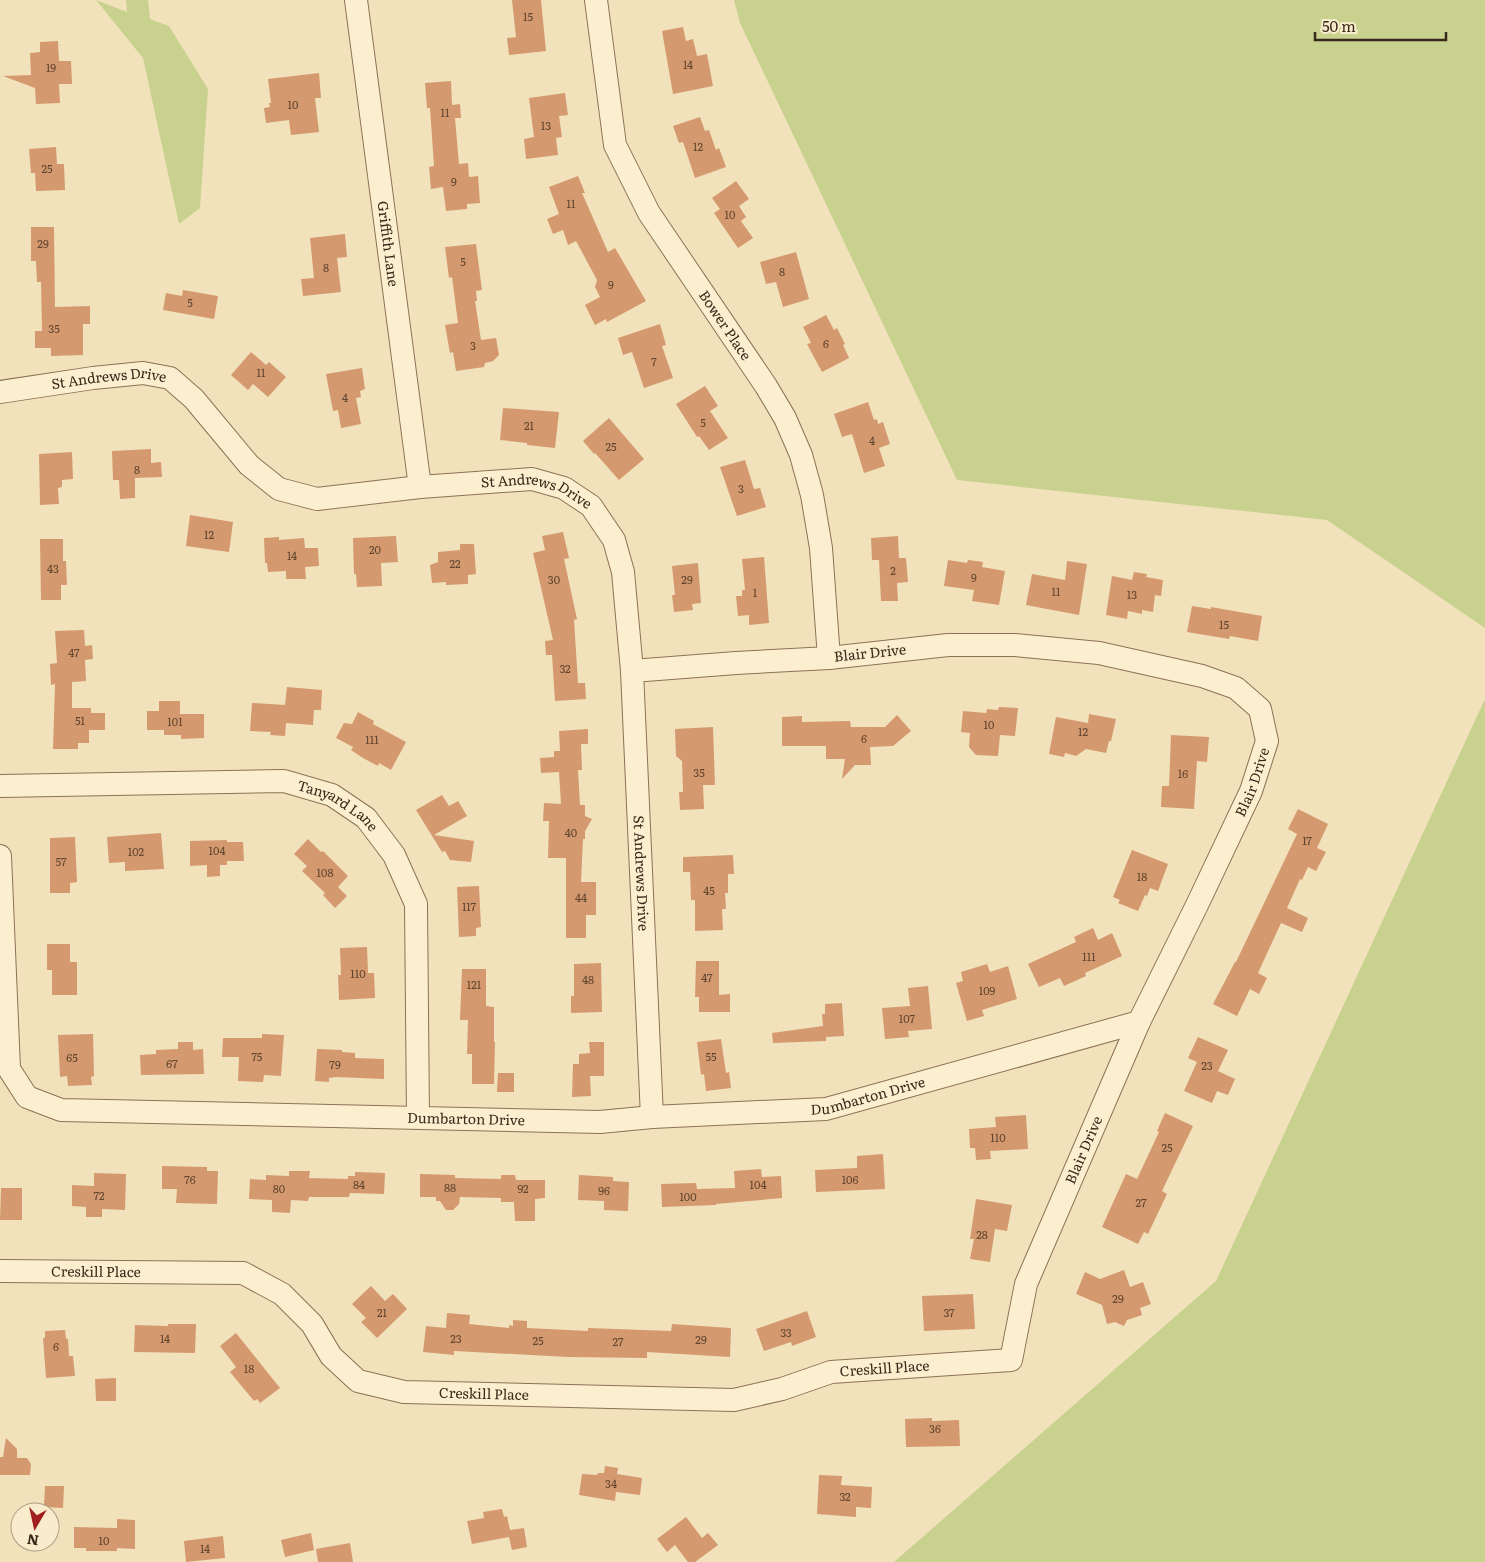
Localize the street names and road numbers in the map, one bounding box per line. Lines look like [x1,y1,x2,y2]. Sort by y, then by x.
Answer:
street label: Griffith Lane [374,200,405,288]
street label: Bower Place [695,286,757,364]
street label: St Andrews Drive [50,362,168,393]
street label: St Andrews Drive [480,468,596,513]
street label: Blair Drive [833,638,907,666]
street label: Blair Drive [1229,745,1273,820]
street label: Tanyard Lane [295,774,384,835]
street label: St Andrews Drive [629,815,655,931]
street label: Dumbarton Drive [810,1071,927,1119]
street label: Dumbarton Drive [407,1107,525,1129]
street label: Blair Drive [1059,1112,1106,1187]
street label: Creskill Place [51,1260,141,1281]
street label: Creskill Place [839,1354,930,1380]
street label: Creskill Place [439,1382,529,1404]

